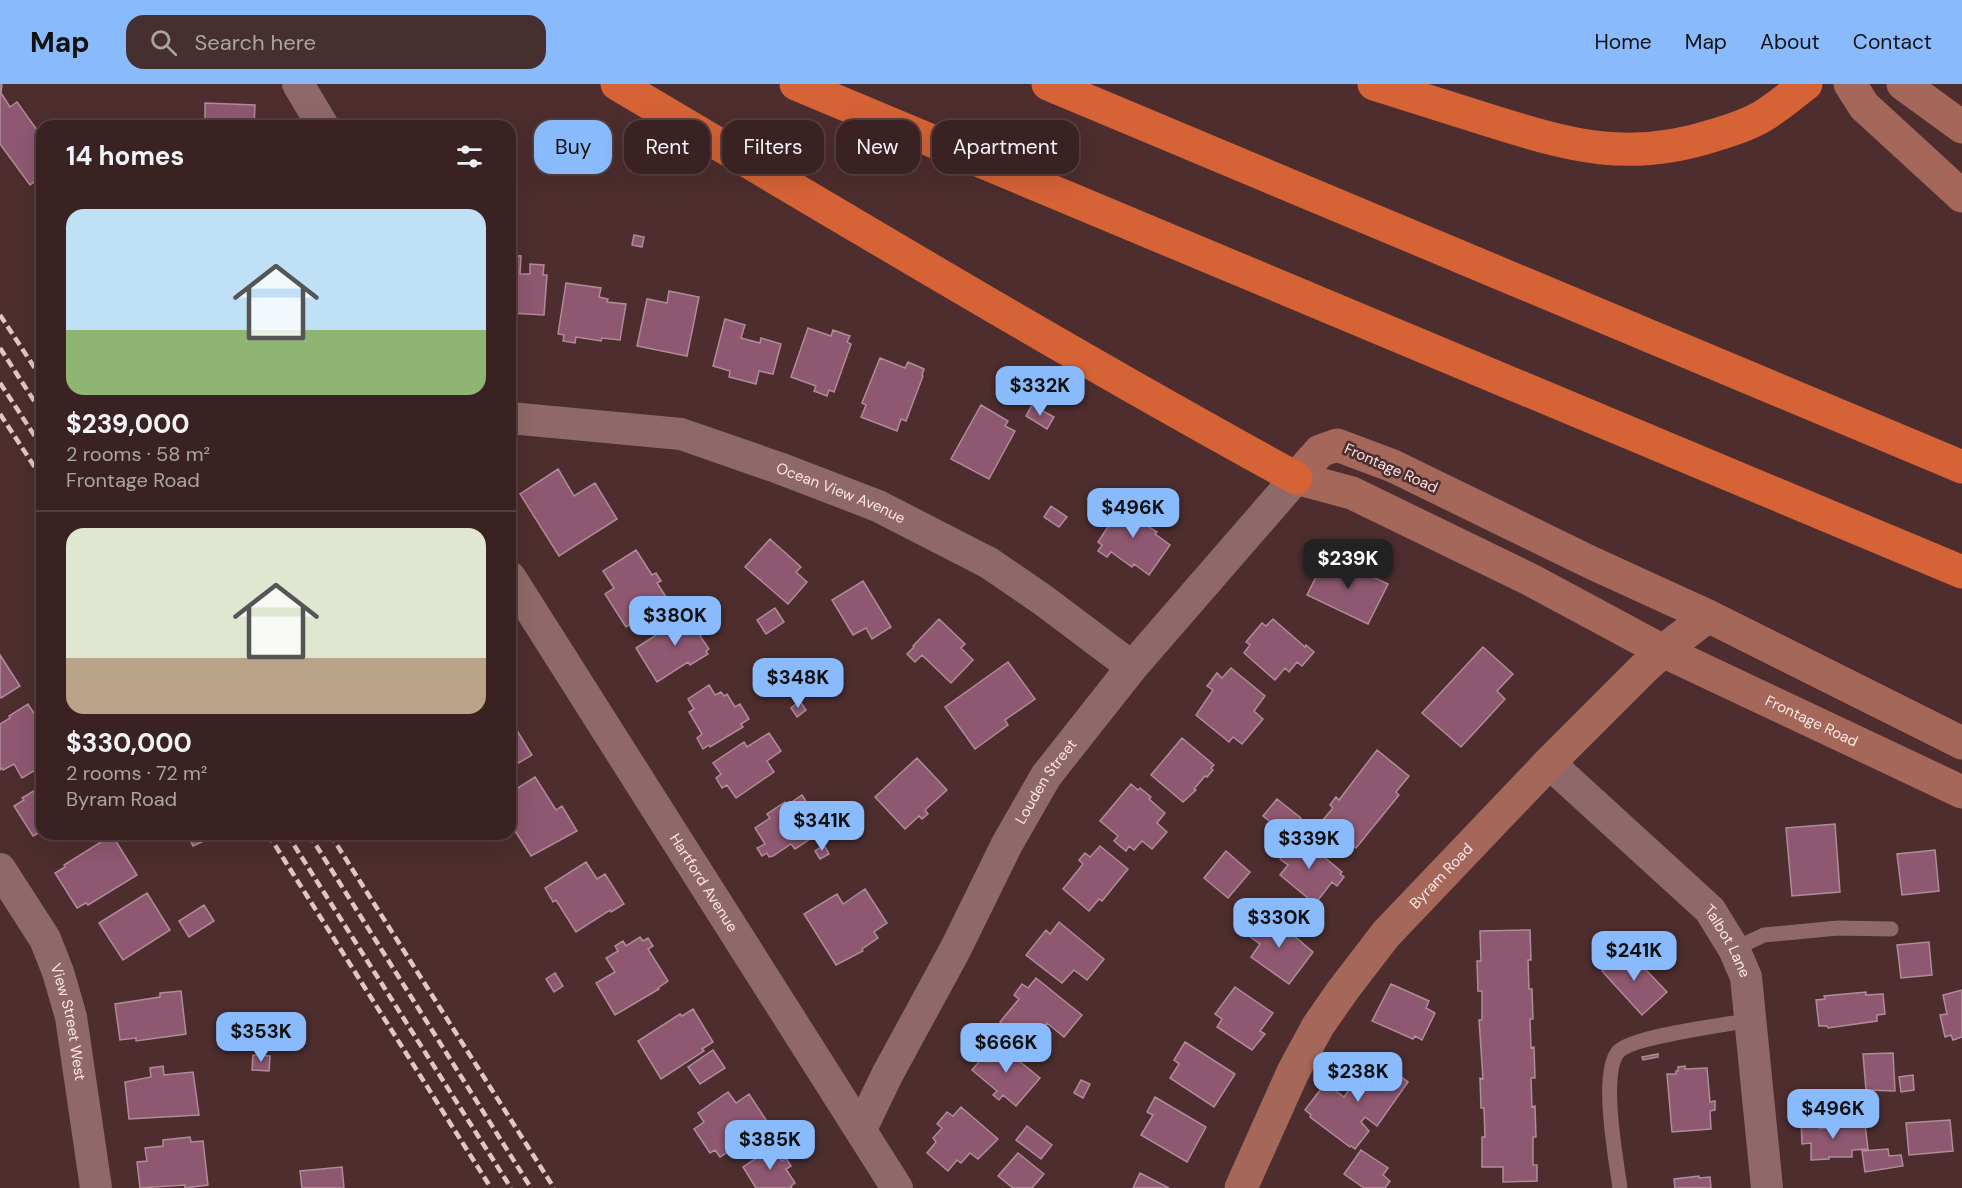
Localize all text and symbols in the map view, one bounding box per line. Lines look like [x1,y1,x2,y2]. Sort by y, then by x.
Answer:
search box [126,15,546,69]
text: Map [30,24,90,61]
icon: search [147,26,180,59]
text: Search here [195,28,316,57]
text: Home [1594,28,1652,56]
text: Map [1685,28,1727,56]
text: About [1760,28,1820,56]
text: Contact [1853,28,1932,56]
chip: Buy [534,120,612,174]
chip: Rent [624,120,710,174]
chip: Filters [722,120,824,174]
chip: New [836,120,920,174]
chip: Apartment [932,120,1079,174]
text: 14 homes [66,139,184,173]
icon: filters [453,140,486,173]
icon: home [222,248,330,356]
pin: $332K [998,366,1082,417]
text: $332K [1010,372,1070,398]
text: $239,000 [66,407,190,441]
street label: Frontage Road [1341,438,1441,498]
text: 2 rooms · 58 m² [66,441,210,467]
street label: Ocean View Avenue [773,458,909,528]
text: Frontage Road [66,467,200,493]
pin: $496K [1091,488,1175,539]
text: $496K [1101,494,1165,520]
pin: $239K [1306,539,1390,590]
text: $239K [1318,545,1378,571]
icon: home [222,567,330,675]
pin: $380K [633,596,717,647]
text: $380K [643,602,707,628]
pin: $348K [756,658,840,709]
text: $348K [767,664,829,690]
street label: Frontage Road [1762,691,1861,752]
text: $330,000 [66,726,192,760]
street label: Louden Street [1011,735,1081,828]
text: 2 rooms · 72 m² [66,760,207,786]
text: Byram Road [66,786,177,812]
pin: $341K [780,801,864,852]
text: $341K [793,807,851,833]
pin: $339K [1267,819,1351,870]
text: $339K [1278,825,1340,851]
street label: Hartford Avenue [665,830,742,936]
street label: Byram Road [1405,839,1477,913]
pin: $330K [1237,898,1321,949]
street label: Talbot Lane [1700,900,1755,981]
text: $330K [1247,904,1311,930]
pin: $241K [1592,931,1676,982]
text: $241K [1606,937,1662,963]
street label: View Street West [46,961,90,1082]
pin: $353K [219,1012,303,1063]
text: $353K [230,1018,292,1044]
pin: $666K [964,1023,1048,1074]
text: $666K [974,1029,1038,1055]
pin: $238K [1316,1052,1400,1103]
text: $238K [1327,1058,1389,1084]
pin: $496K [1791,1089,1875,1140]
text: $496K [1801,1095,1865,1121]
pin: $385K [728,1120,812,1171]
text: $385K [739,1126,801,1152]

